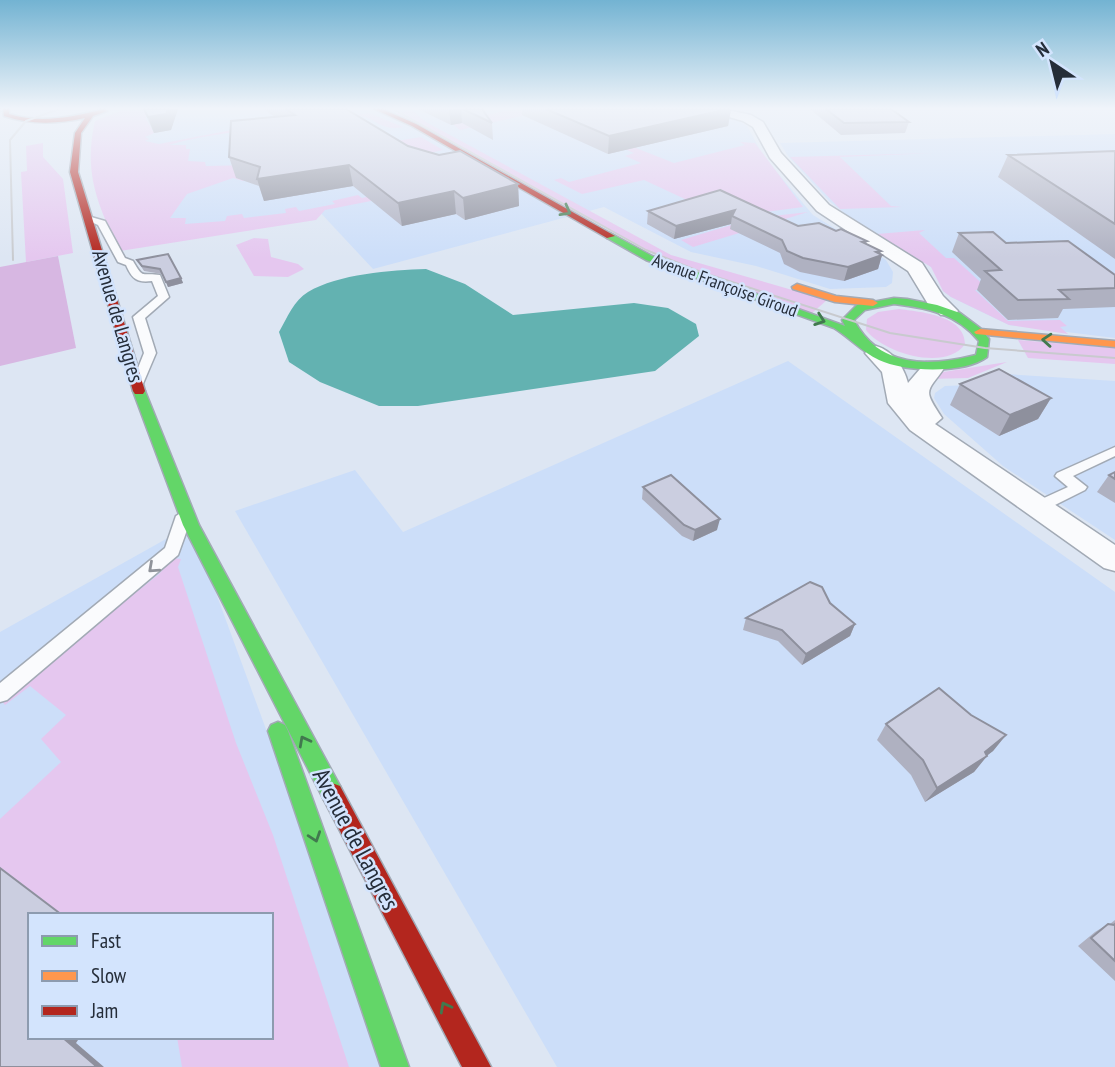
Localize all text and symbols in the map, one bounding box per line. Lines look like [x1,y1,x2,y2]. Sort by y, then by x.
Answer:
north arrow [1017,28,1087,98]
text: N [1031,36,1053,62]
one-way arrow [559,203,572,216]
street label: Avenue de Langres [86,247,150,385]
street label: Avenue Françoise Giroud [649,248,801,322]
one-way arrow [813,312,825,326]
one-way arrow [1042,333,1053,348]
one-way arrow [148,560,161,572]
one-way arrow [299,736,313,748]
street label: Avenue de Langres [306,763,406,915]
one-way arrow [307,830,321,842]
legend [28,913,273,1039]
text: Fast [91,927,121,954]
text: Slow [91,962,127,989]
text: Jam [90,997,118,1024]
one-way arrow [440,1002,454,1014]

